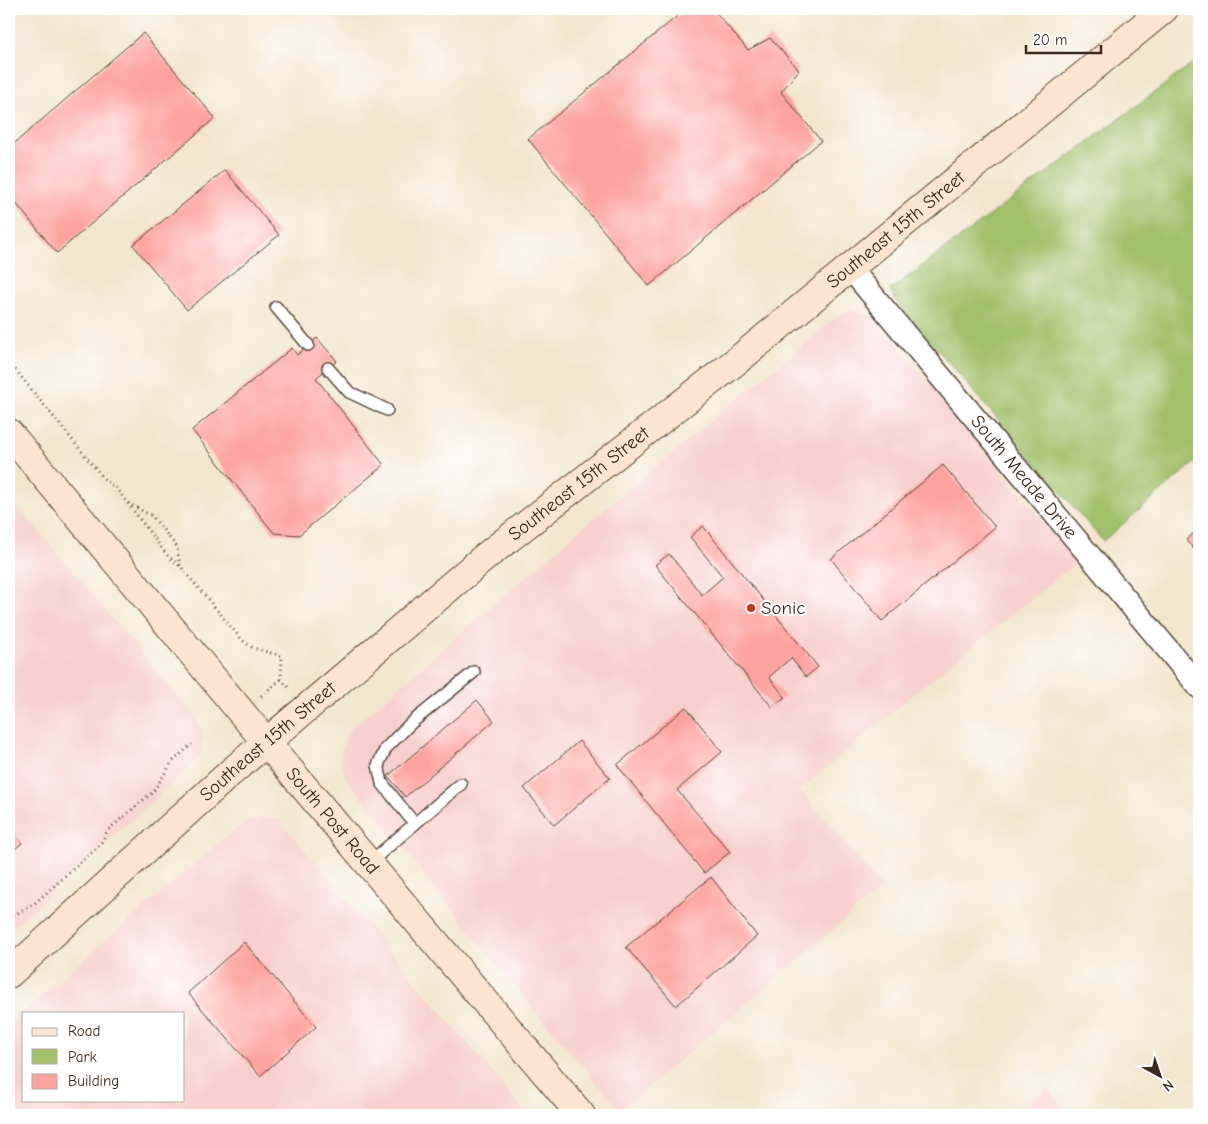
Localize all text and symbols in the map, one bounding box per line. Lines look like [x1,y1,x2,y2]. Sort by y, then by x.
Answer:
scale bar [1026,22,1100,54]
text: 20 m [1033,31,1067,49]
street label: Southeast 15th Street [822,166,970,293]
street label: South Meade Drive [966,411,1082,543]
street label: Southeast 15th Street [504,422,654,545]
place label: Sonic [761,597,806,619]
marker: Sonic [745,602,757,614]
street label: Southeast 15th Street [195,677,341,806]
street label: South Post Road [281,763,384,879]
legend [22,1012,185,1102]
text: Road [68,1022,100,1040]
text: Park [68,1048,97,1066]
north arrow [1136,1052,1186,1102]
text: Building [68,1072,119,1090]
text: N [1159,1076,1177,1095]

